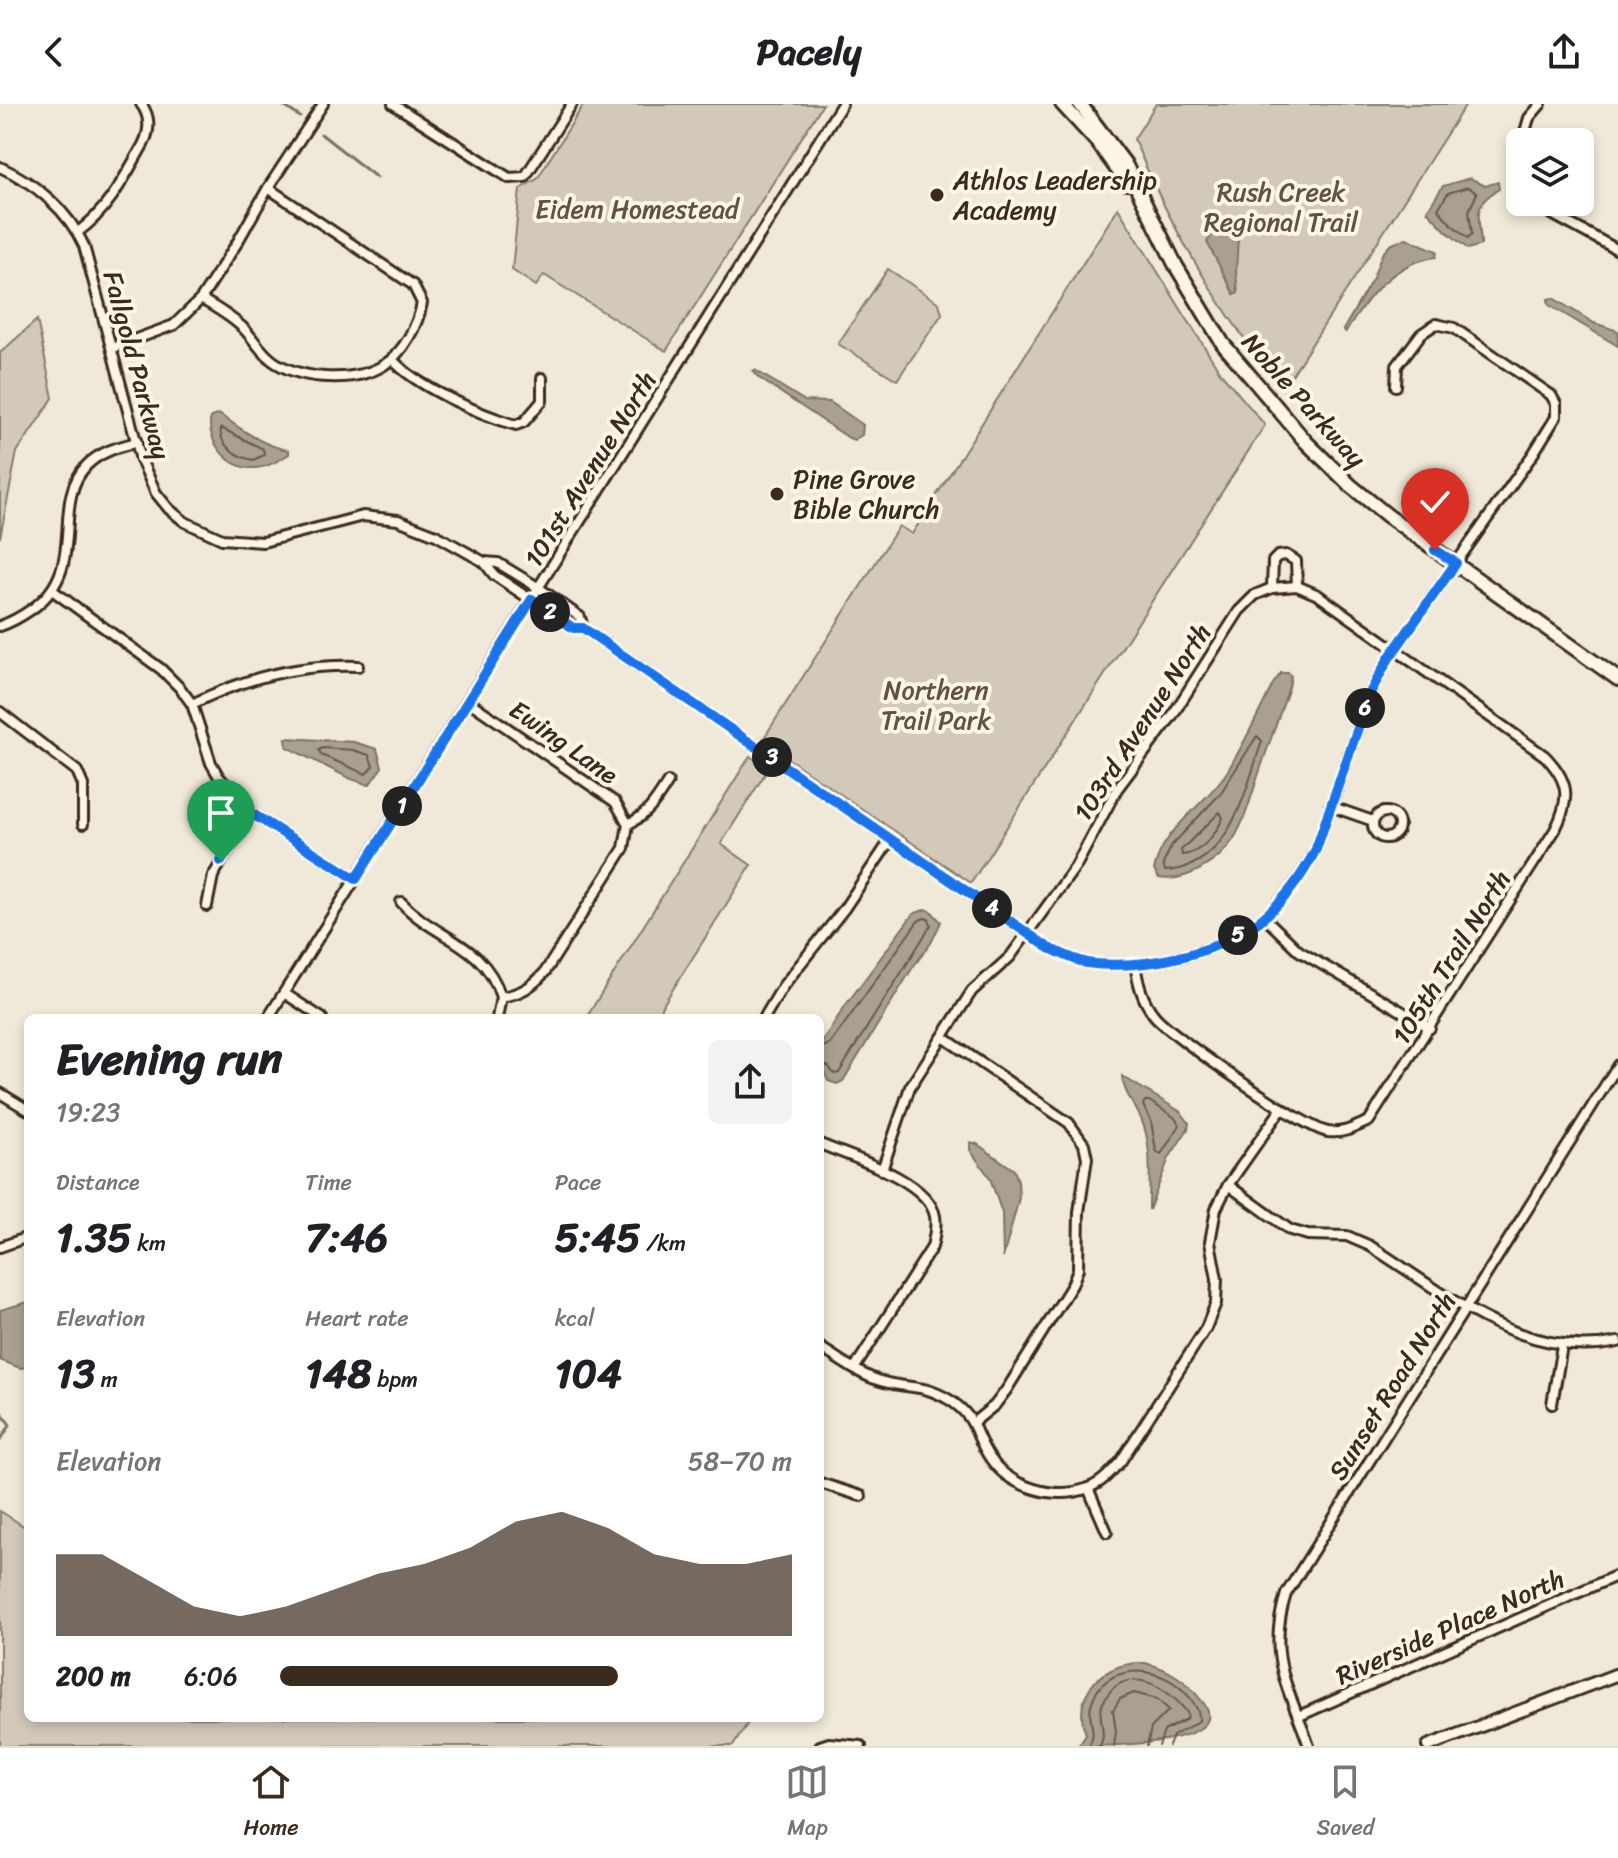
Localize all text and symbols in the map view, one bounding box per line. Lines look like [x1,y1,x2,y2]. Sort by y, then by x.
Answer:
text: Pacely [756,20,862,84]
icon: back [32,30,76,74]
icon: share [1542,30,1586,74]
map controls [1506,128,1594,216]
button: layers [1506,128,1594,216]
place label: Athlos Leadership Academy [952,157,1157,233]
park label: Rush Creek Regional Trail [1204,169,1359,245]
park label: Eidem Homestead [535,186,741,232]
marker: Athlos Leadership Academy [928,186,946,204]
street label: Fallgold Parkway [90,265,184,465]
street label: Noble Parkway [1230,321,1378,479]
street label: 101st Avenue North [511,362,669,576]
place label: Pine Grove Bible Church [793,456,939,532]
pin [1401,468,1469,550]
icon: check [1413,480,1457,524]
marker: Pine Grove Bible Church [768,485,786,503]
pin: 2 [530,592,570,632]
text: 2 [544,592,556,631]
street label: 103rd Avenue North [1060,614,1224,830]
park label: Northern Trail Park [881,667,991,743]
street label: Ewing Lane [500,687,629,797]
pin: 6 [1345,688,1385,728]
text: 6 [1359,688,1371,727]
pin: 3 [752,737,792,777]
text: 3 [766,737,778,776]
pin [187,779,255,861]
pin: 1 [382,786,422,826]
text: 1 [397,786,407,825]
icon: arrive [199,791,243,835]
street label: 105th Trail North [1379,860,1523,1054]
pin: 4 [972,888,1012,928]
text: 4 [985,888,999,927]
pin: 5 [1218,915,1258,955]
text: 5 [1231,915,1245,954]
text: Evening run [56,1020,282,1098]
button: share [708,1040,792,1124]
text: 19:23 [56,1089,120,1135]
text: Distance [56,1163,140,1202]
text: Time [305,1163,352,1202]
text: Pace [555,1163,601,1202]
text: 1.35 [56,1202,132,1273]
text: 7:46 [305,1202,388,1273]
text: 5:45 [555,1202,641,1273]
text: km [132,1224,166,1263]
text: /km [641,1224,686,1263]
street label: Sunset Road North [1315,1283,1469,1489]
text: Elevation [56,1299,145,1338]
text: Heart rate [305,1299,409,1338]
text: kcal [555,1299,595,1338]
text: 13 [56,1338,95,1409]
text: 148 [305,1338,372,1409]
text: 104 [555,1338,622,1409]
text: m [95,1360,118,1399]
text: bpm [372,1360,418,1399]
text: Elevation [56,1438,161,1484]
text: 58–70 m [688,1438,792,1484]
street label: Riverside Place North [1328,1556,1572,1698]
text: 200 m [56,1653,131,1699]
text: 6:06 [184,1653,238,1699]
tab: Home [244,1760,298,1847]
tab: Map [785,1760,829,1847]
tab: Saved [1316,1760,1374,1847]

